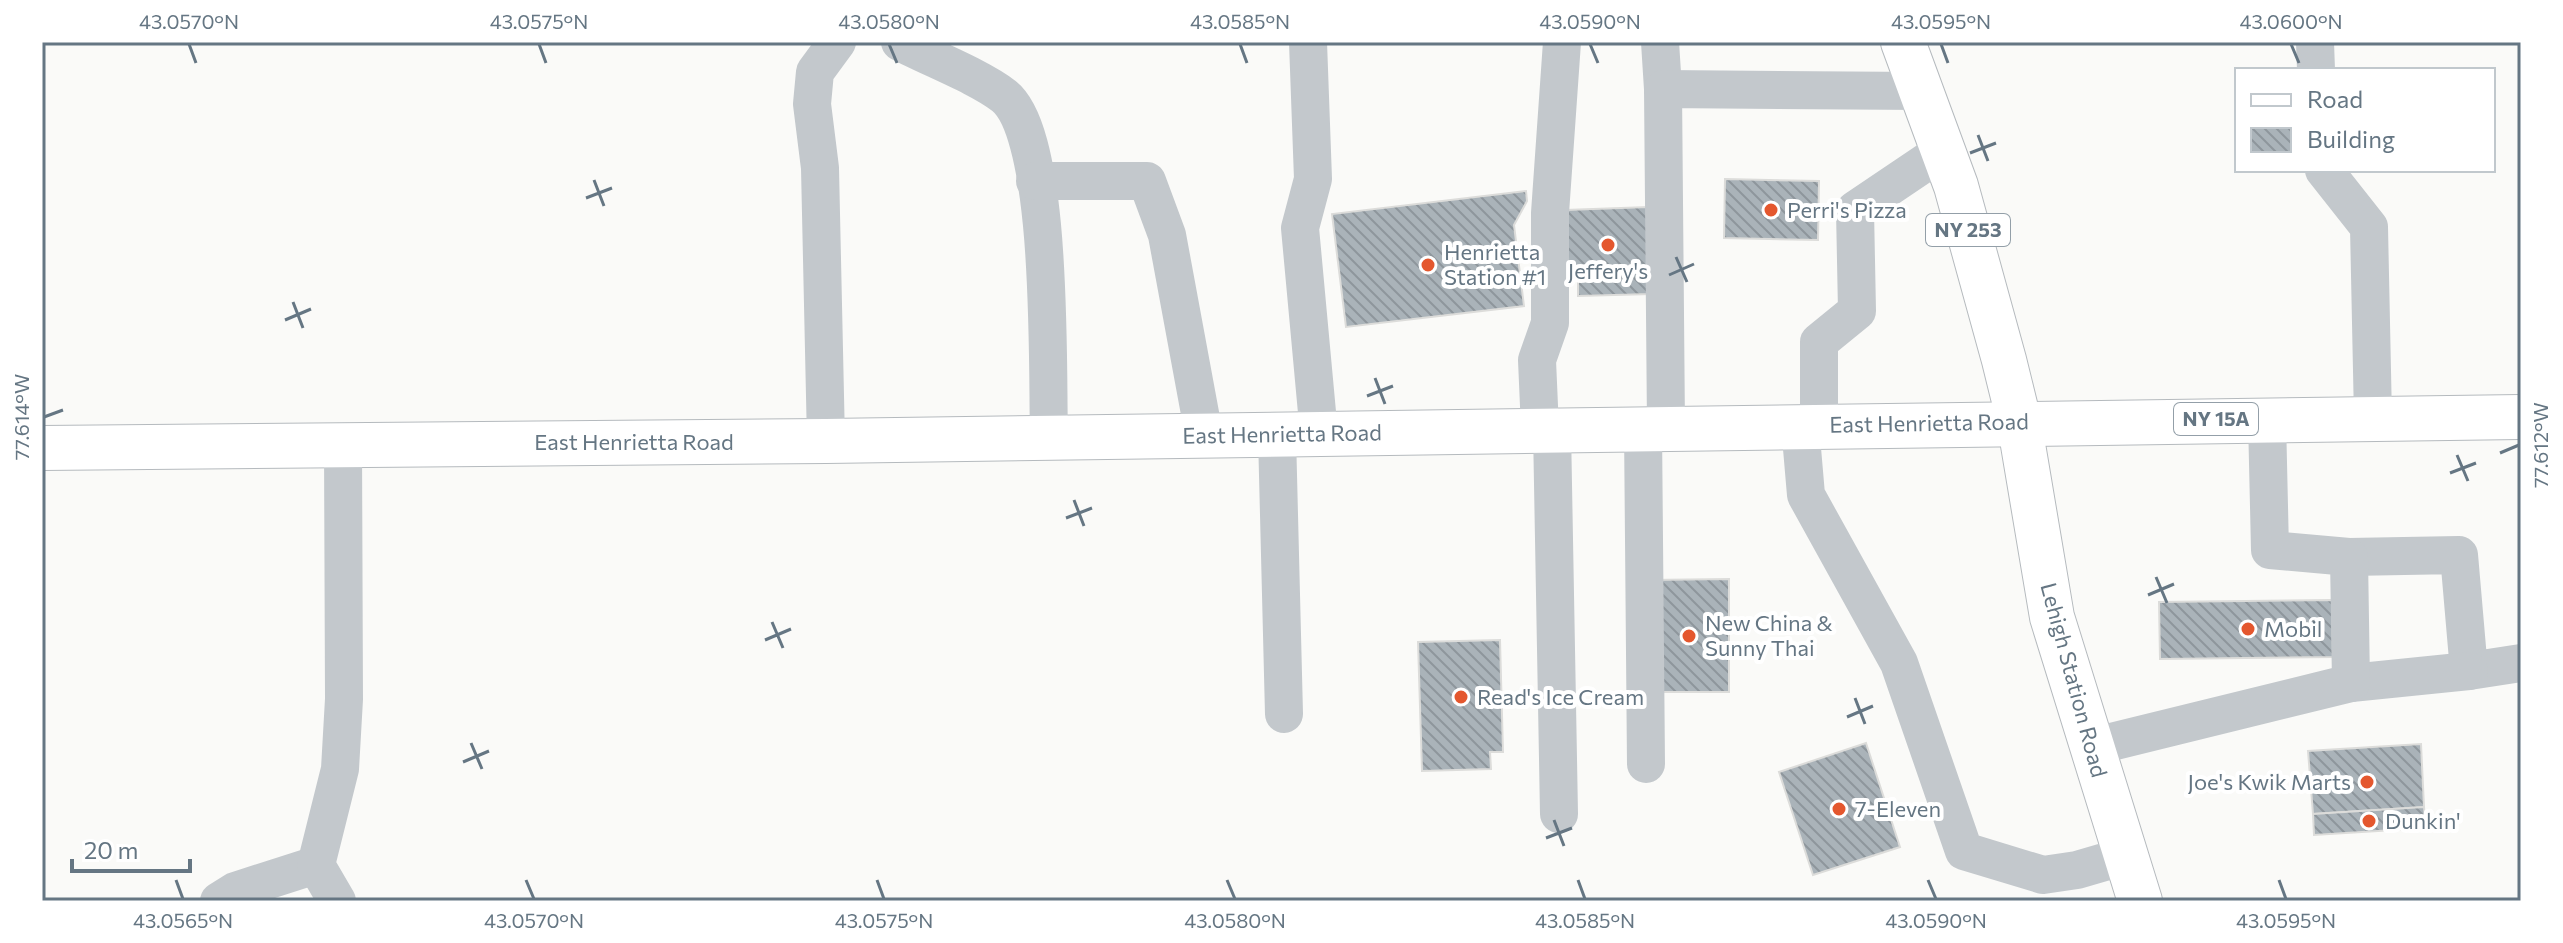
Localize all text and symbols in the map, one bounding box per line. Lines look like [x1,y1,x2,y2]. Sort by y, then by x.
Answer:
text: 43.0570°N [139,9,239,33]
text: 43.0575°N [490,9,588,33]
text: 43.0580°N [838,9,940,33]
text: 43.0585°N [1190,9,1290,33]
text: 43.0590°N [1539,9,1641,33]
text: 43.0595°N [1891,9,1991,33]
text: 43.0600°N [2239,9,2343,33]
legend [2235,68,2495,172]
text: Road [2307,84,2363,113]
text: Building [2307,124,2395,153]
place label: Perri's Pizza [1787,196,1907,223]
marker: Perri's Pizza [1762,201,1780,219]
road number: NY 253 [1926,214,2010,246]
marker: Jeffery's [1599,236,1617,254]
place label: Henrietta Station #1 [1444,238,1546,290]
marker: Henrietta Station #1 [1419,256,1437,274]
place label: Jeffery's [1568,257,1648,284]
text: 77.614°W [9,374,33,460]
text: 77.612°W [2528,402,2552,488]
road number: NY 15A [2174,403,2258,435]
street label: East Henrietta Road [1829,407,2029,438]
street label: East Henrietta Road [1182,418,1382,449]
street label: East Henrietta Road [534,428,734,455]
street label: Lehigh Station Road [2036,580,2113,780]
place label: New China & Sunny Thai [1705,609,1833,661]
place label: Mobil [2264,615,2322,642]
marker: Mobil [2239,620,2257,638]
marker: New China & Sunny Thai [1680,627,1698,645]
place label: Read's Ice Cream [1477,683,1644,710]
marker: Read's Ice Cream [1452,688,1470,706]
place label: Joe's Kwik Marts [2188,768,2351,795]
marker: Joe's Kwik Marts [2358,773,2376,791]
place label: 7-Eleven [1855,795,1941,822]
marker: 7-Eleven [1830,800,1848,818]
place label: Dunkin' [2385,807,2461,834]
marker: Dunkin' [2360,812,2378,830]
scale bar [72,823,190,873]
text: 20 m [84,835,138,864]
text: 43.0565°N [133,908,233,932]
text: 43.0570°N [484,908,584,932]
text: 43.0575°N [835,908,933,932]
text: 43.0580°N [1184,908,1286,932]
text: 43.0585°N [1535,908,1635,932]
text: 43.0590°N [1885,908,1987,932]
text: 43.0595°N [2236,908,2336,932]

